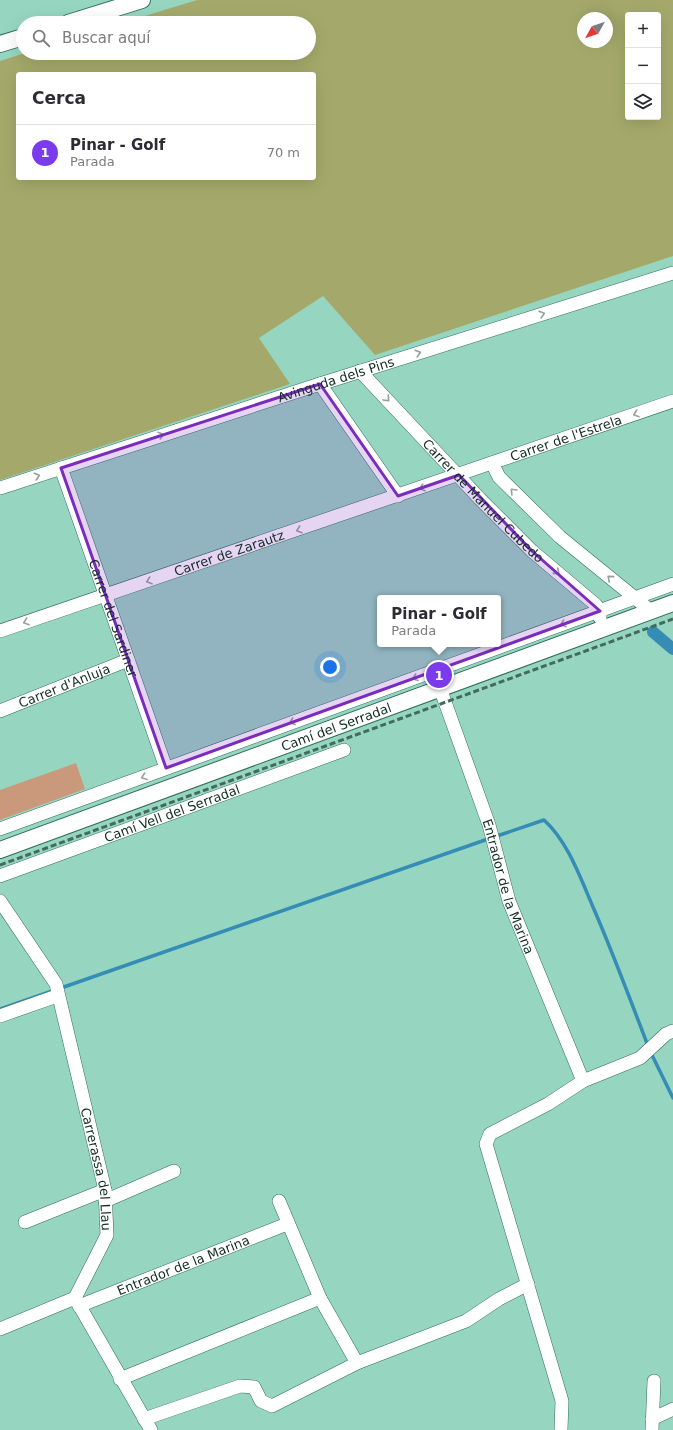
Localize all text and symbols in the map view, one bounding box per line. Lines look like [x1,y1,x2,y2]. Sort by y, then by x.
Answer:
north arrow [577,12,613,48]
map controls [625,12,661,120]
button: + [625,12,661,48]
search box [16,16,316,60]
icon: search [30,27,52,49]
text: Buscar aquí [62,29,150,47]
button: − [625,48,661,84]
button: layers [625,84,661,120]
text: Cerca [32,88,86,108]
text: Pinar - Golf [70,136,165,154]
text: 1 [40,145,50,160]
text: 70 m [267,145,300,160]
text: Parada [70,154,115,169]
one-way arrow [538,310,545,319]
one-way arrow [414,349,421,358]
street label: Avinguda dels Pins [276,354,396,405]
one-way arrow [382,394,390,402]
one-way arrow [633,409,640,418]
street label: Carrer de l'Estrela [508,412,624,464]
one-way arrow [157,431,164,440]
street label: Carrer de Manuel Cubedo [420,436,547,565]
one-way arrow [33,472,40,480]
one-way arrow [418,483,425,491]
one-way arrow [511,488,518,496]
one-way arrow [295,525,302,533]
street label: Carrer de Zarautz [172,527,286,579]
street label: Carrer del Sardiner [86,557,141,679]
one-way arrow [552,567,559,574]
one-way arrow [146,576,153,584]
one-way arrow [607,576,615,583]
popup [377,595,501,647]
text: Pinar - Golf [391,605,487,623]
one-way arrow [23,618,30,626]
one-way arrow [560,619,567,627]
text: Parada [391,623,436,638]
your location [320,657,340,677]
pin: 1 [426,660,452,690]
street label: Carrer d'Anluja [16,661,112,710]
one-way arrow [411,673,418,682]
street label: Camí del Serradal [279,700,393,754]
one-way arrow [289,718,296,726]
one-way arrow [141,772,148,780]
street label: Camí Vell del Serradal [102,781,242,845]
street label: Entrador de la Marina [480,817,537,956]
street label: Carrerassa del Llau [78,1106,114,1231]
street label: Entrador de la Marina [115,1232,252,1298]

